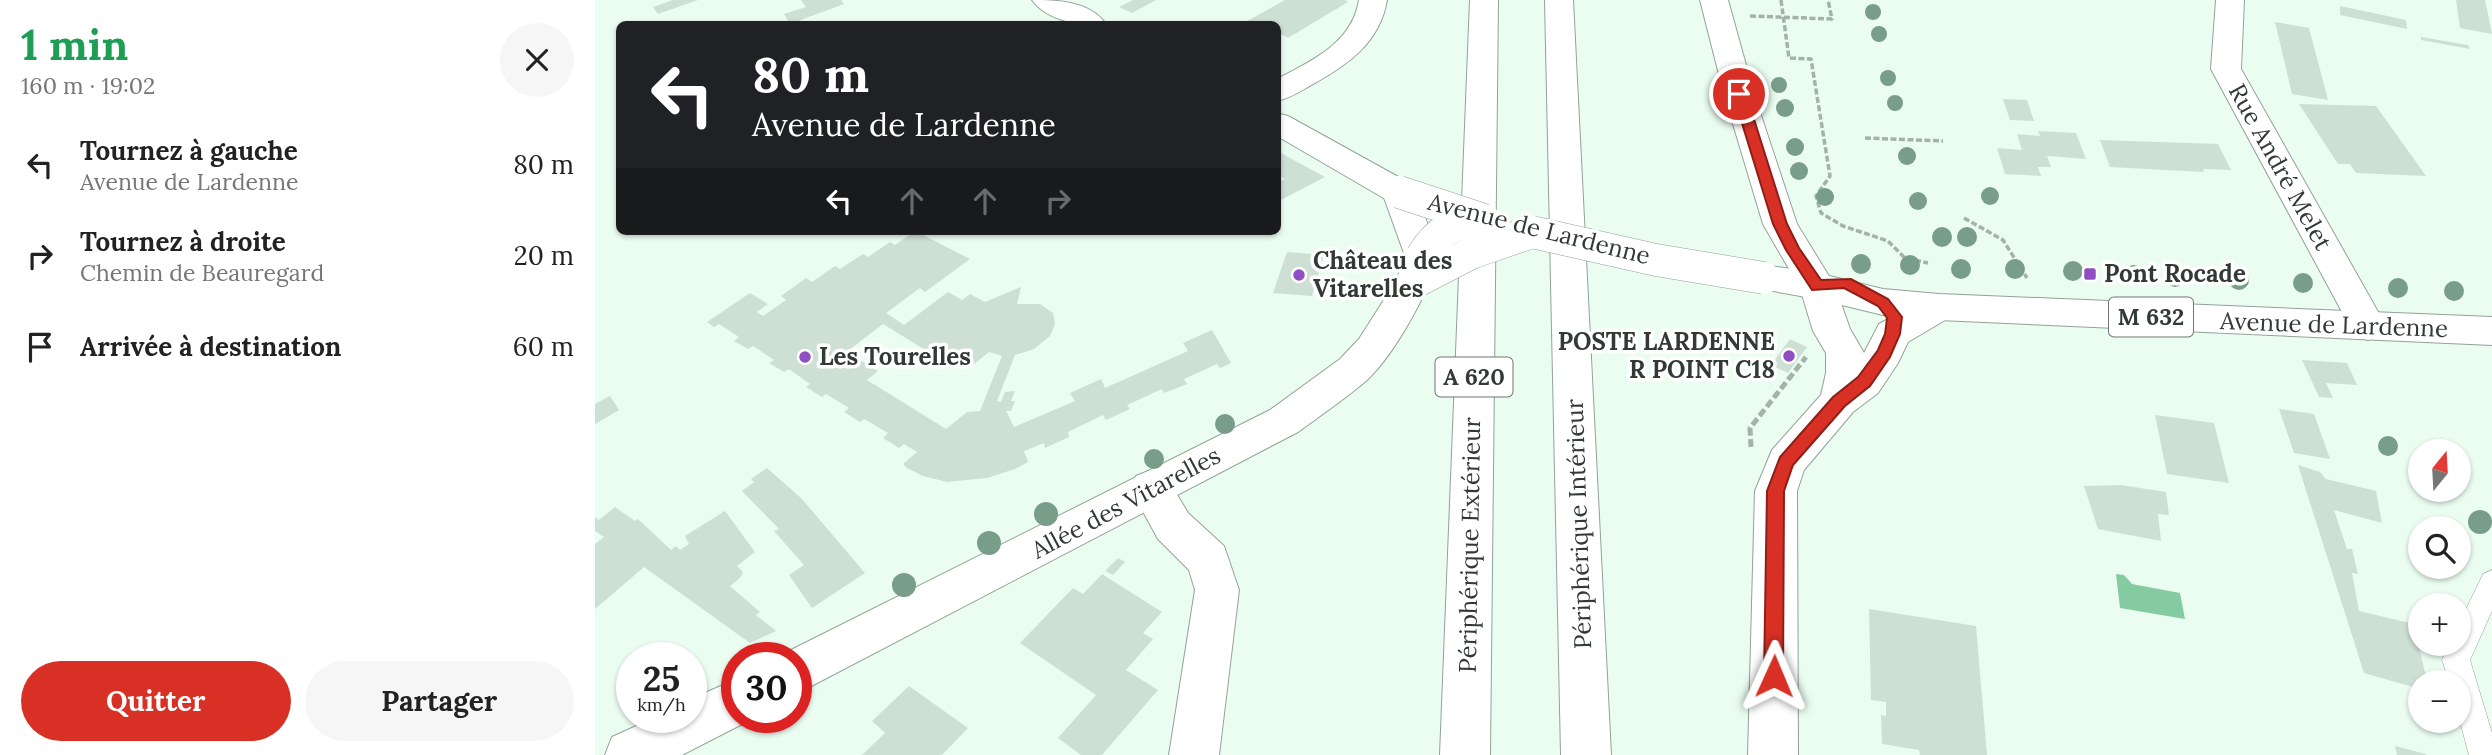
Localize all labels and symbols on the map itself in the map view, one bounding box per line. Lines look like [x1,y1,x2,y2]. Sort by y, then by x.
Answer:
pin [1709,64,1769,124]
street label: Rue André Melet [2222,78,2339,256]
street label: Avenue de Lardenne [1424,186,1653,271]
place label: Château des Vitarelles [1313,245,1452,304]
place label: Pont Rocade [2104,258,2246,289]
marker: Pont Rocade [2082,266,2098,282]
marker: Château des Vitarelles [1291,267,1307,283]
road number: M 632 [2109,298,2193,336]
street label: Avenue de Lardenne [2219,305,2448,344]
place label: POSTE LARDENNE R POINT C18 [1558,326,1775,385]
place label: Les Tourelles [819,341,971,372]
marker: POSTE LARDENNE R POINT C18 [1781,348,1797,364]
marker: Les Tourelles [797,349,813,365]
road number: A 620 [1435,358,1512,396]
street label: Périphérique Intérieur [1559,398,1598,650]
street label: Périphérique Extérieur [1452,416,1487,673]
north arrow [2408,439,2471,502]
street label: Allée des Vitarelles [1025,440,1226,566]
position arrow [1737,639,1811,713]
speed limit sign: 30 [721,642,812,733]

